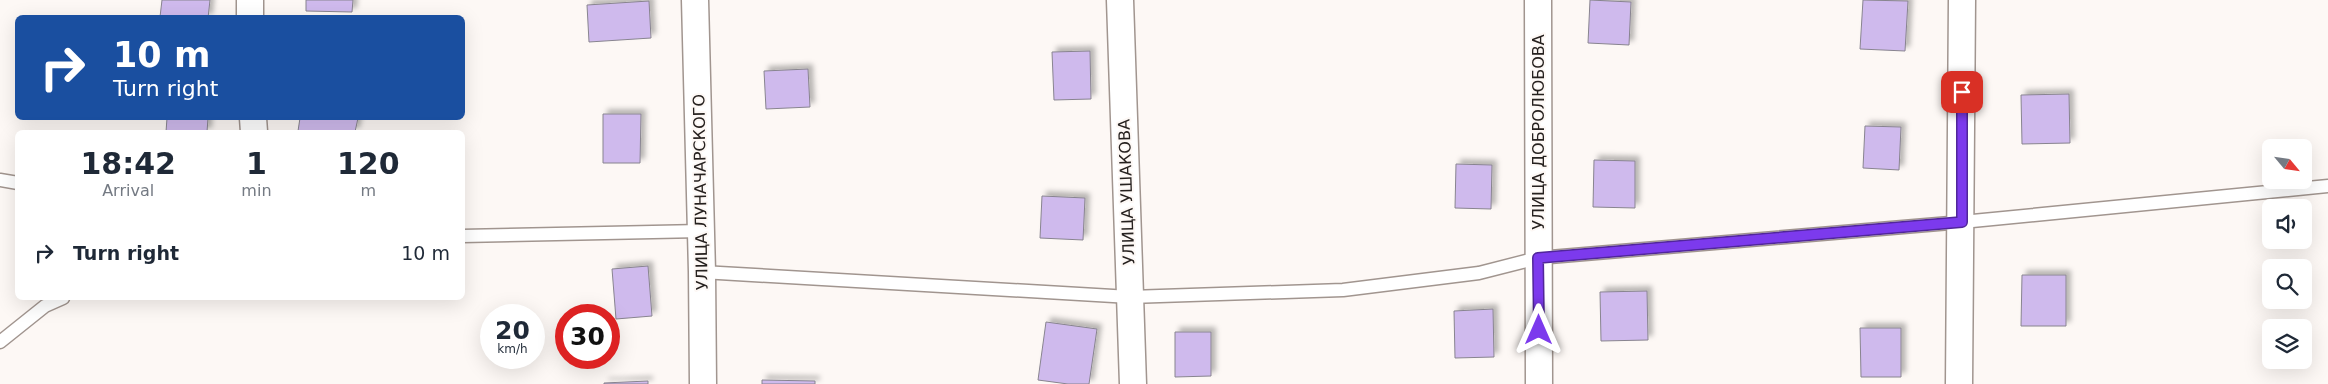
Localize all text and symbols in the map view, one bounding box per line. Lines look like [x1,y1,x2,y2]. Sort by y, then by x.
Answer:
street label: УЛИЦА ДОБРОЛЮБОВА [1529,34,1548,230]
icon: right [30,35,95,100]
text: 10 m [113,35,210,75]
pin [1941,71,1983,113]
text: Turn right [113,76,218,101]
icon: arrive [1948,78,1976,106]
street label: УЛИЦА ЛУНАЧАРСКОГО [689,94,712,290]
street label: УЛИЦА УШАКОВА [1114,119,1139,265]
north arrow [2262,139,2312,189]
map controls [2262,139,2312,369]
text: 18:42 [80,146,176,181]
text: 1 [246,146,267,181]
text: 120 [337,146,400,181]
text: Arrival [102,181,154,200]
text: min [241,181,272,200]
text: m [360,181,376,200]
button: sound [2262,199,2312,249]
icon: right [30,239,58,267]
text: Turn right [73,242,179,264]
text: 10 m [401,242,450,264]
button: search [2262,259,2312,309]
position arrow [1512,303,1564,355]
speed limit sign: 30 [555,304,620,369]
text: 20 [495,316,530,345]
button: layers [2262,319,2312,369]
text: km/h [497,342,528,356]

